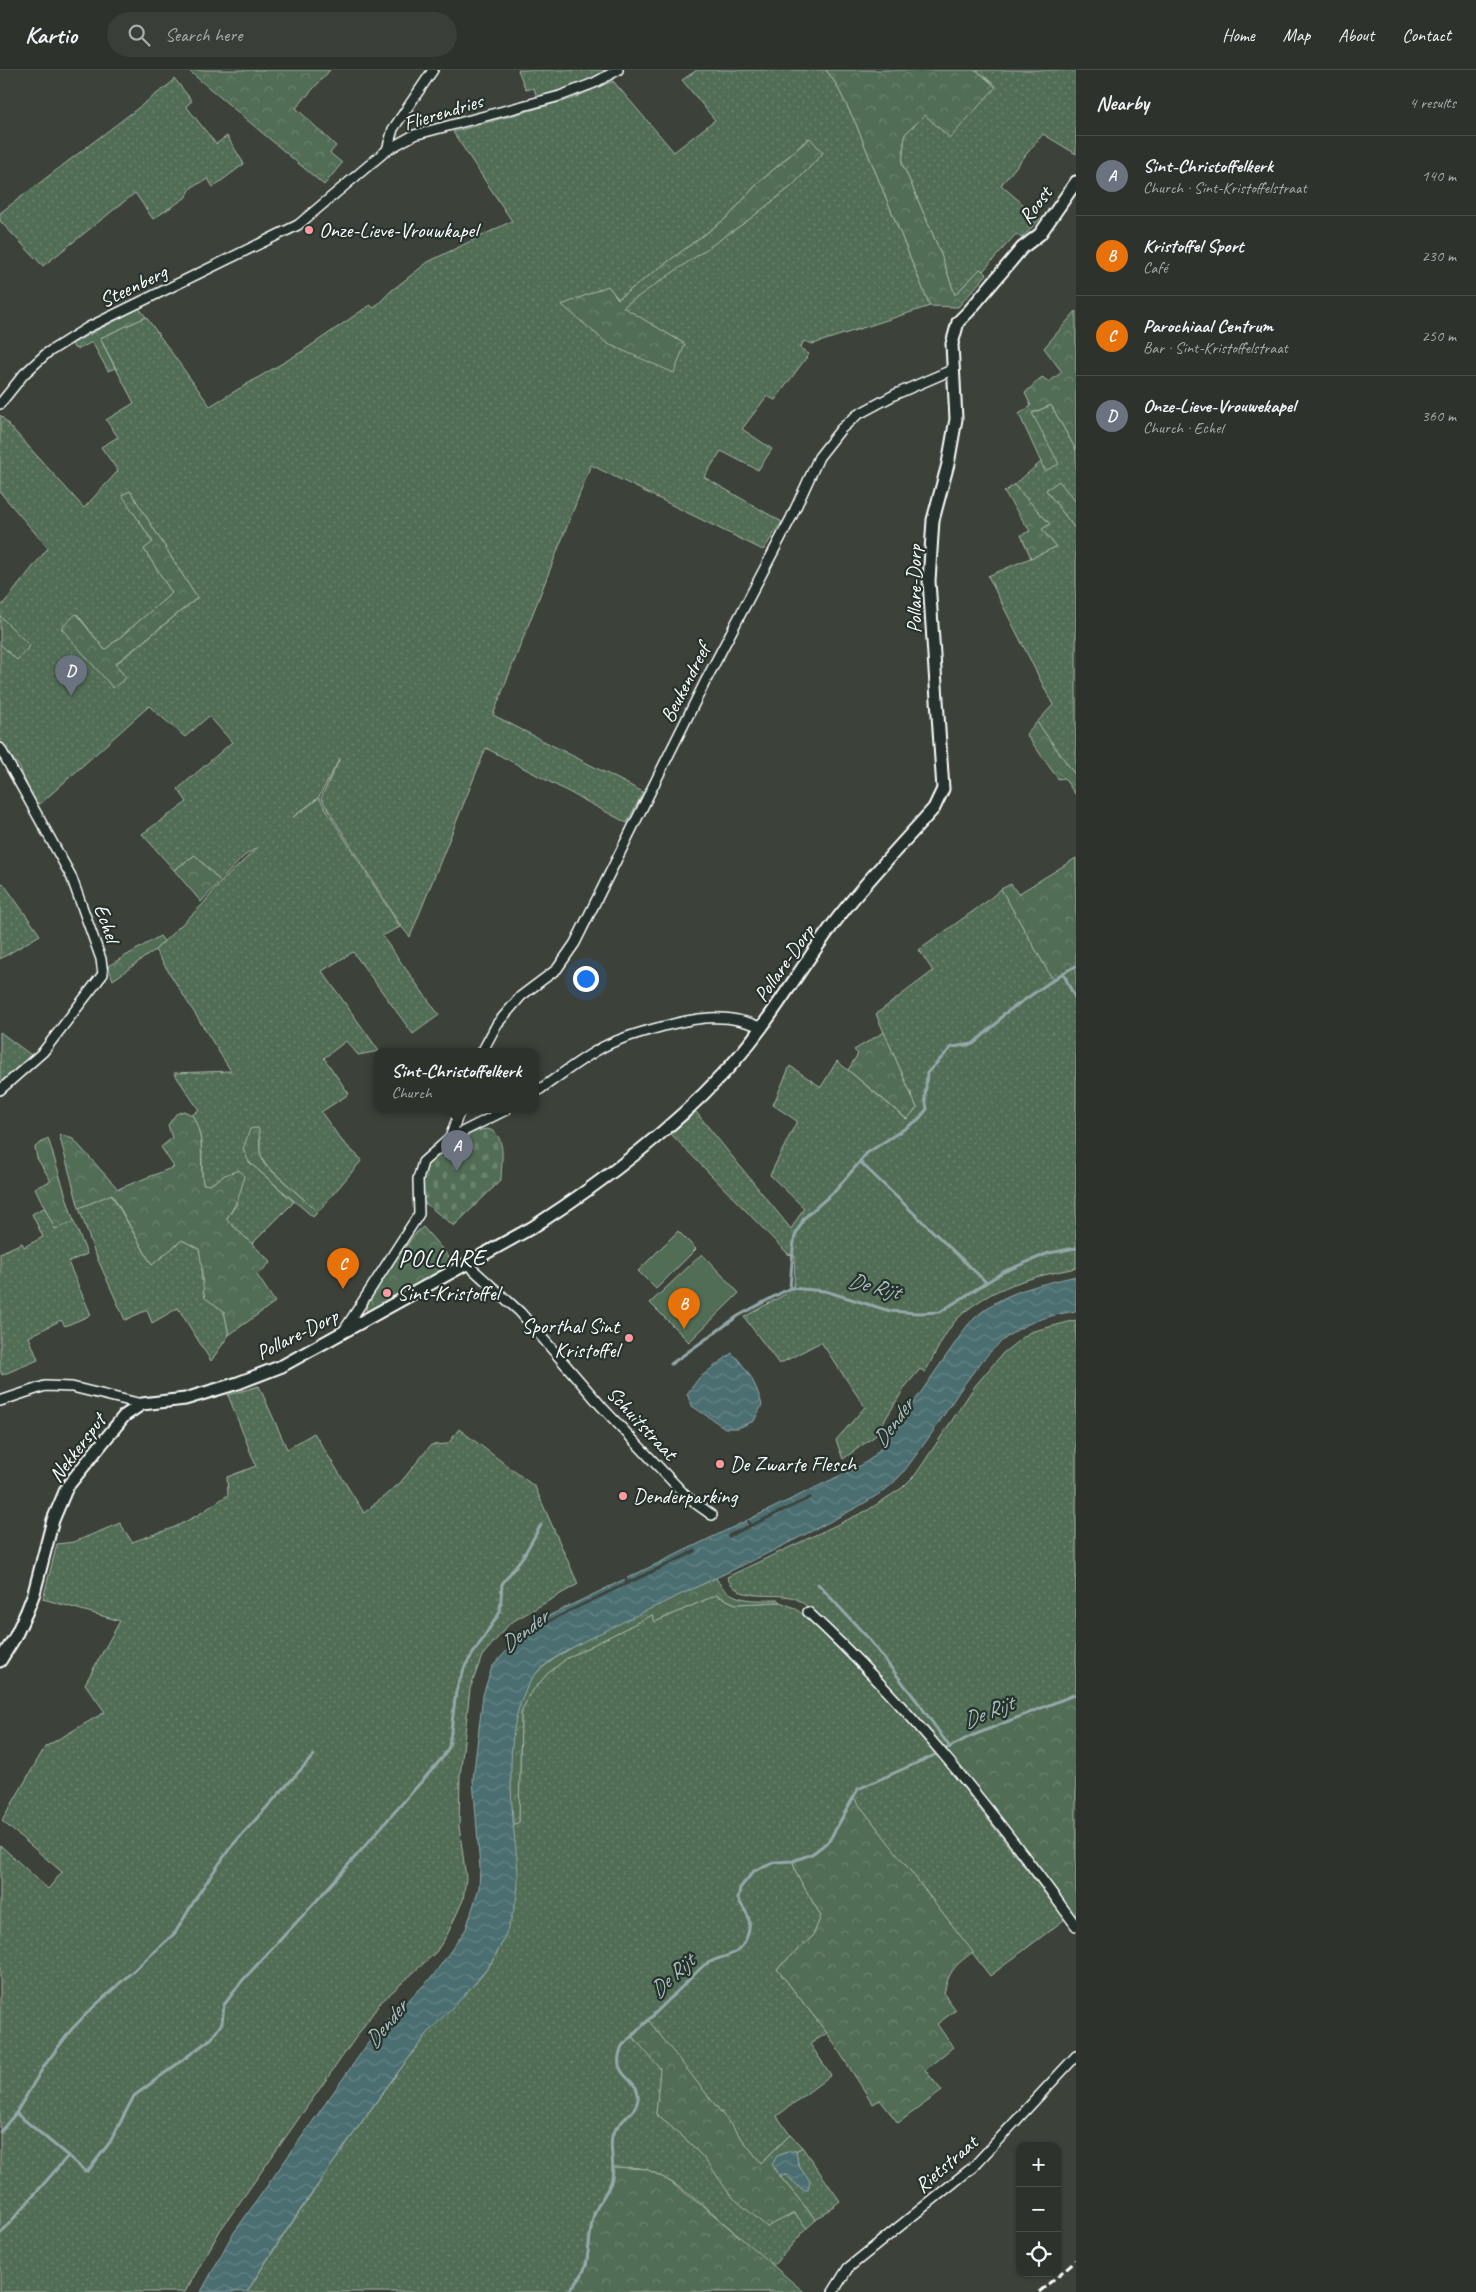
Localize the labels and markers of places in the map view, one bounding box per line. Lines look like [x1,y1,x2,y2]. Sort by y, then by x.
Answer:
place label: Onze-Lieve-Vrouwkapel [319,217,481,243]
marker: Onze-Lieve-Vrouwkapel [303,224,315,236]
pin: D [55,655,87,696]
pin: A [441,1130,473,1171]
pin: C [327,1248,359,1289]
place label: Sint-Kristoffel [397,1280,503,1306]
marker: Sint-Kristoffel [381,1287,393,1299]
pin: B [668,1288,700,1329]
place label: Sporthal Sint Kristoffel [522,1313,622,1363]
marker: Sporthal Sint Kristoffel [623,1332,635,1344]
place label: De Zwarte Flesch [730,1451,857,1477]
marker: De Zwarte Flesch [714,1458,726,1470]
place label: Denderparking [633,1483,738,1509]
marker: Denderparking [617,1490,629,1502]

